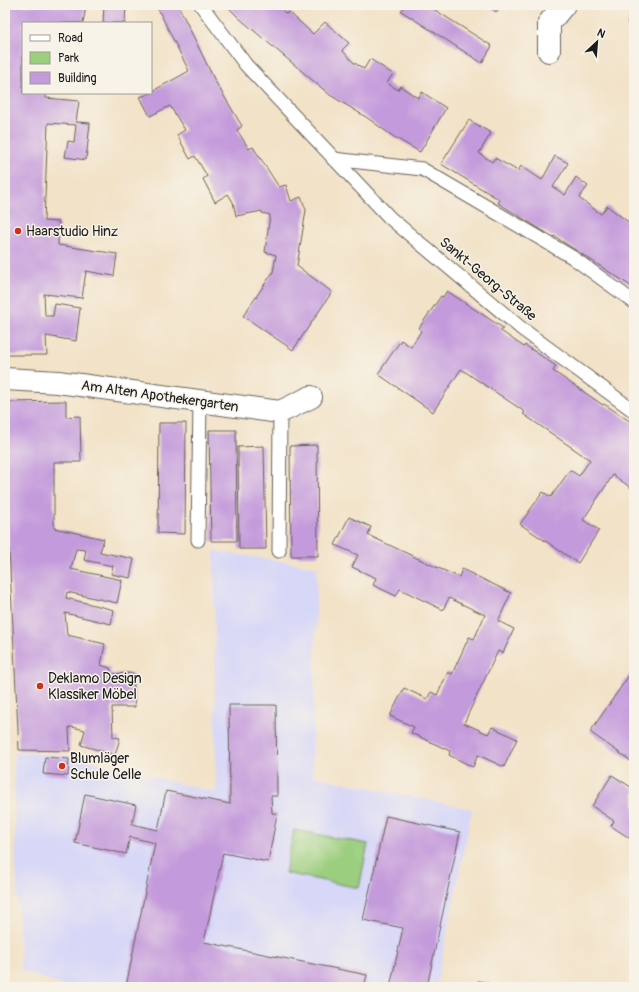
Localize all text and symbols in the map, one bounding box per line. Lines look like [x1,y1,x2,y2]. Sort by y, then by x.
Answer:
legend [22,22,152,94]
north arrow [577,22,617,62]
text: N [595,26,608,41]
text: Road [58,31,83,46]
text: Park [58,51,79,66]
text: Building [58,71,97,86]
place label: Haarstudio Hinz [26,223,118,240]
marker: Haarstudio Hinz [13,226,23,236]
street label: Sankt-Georg-Straße [436,234,540,325]
street label: Am Alten Apothekergarten [80,377,240,415]
place label: Deklamo Design Klassiker Möbel [48,670,142,703]
marker: Deklamo Design Klassiker Möbel [35,681,45,691]
place label: Blumläger Schule Celle [70,750,141,783]
marker: Blumläger Schule Celle [57,761,67,771]

